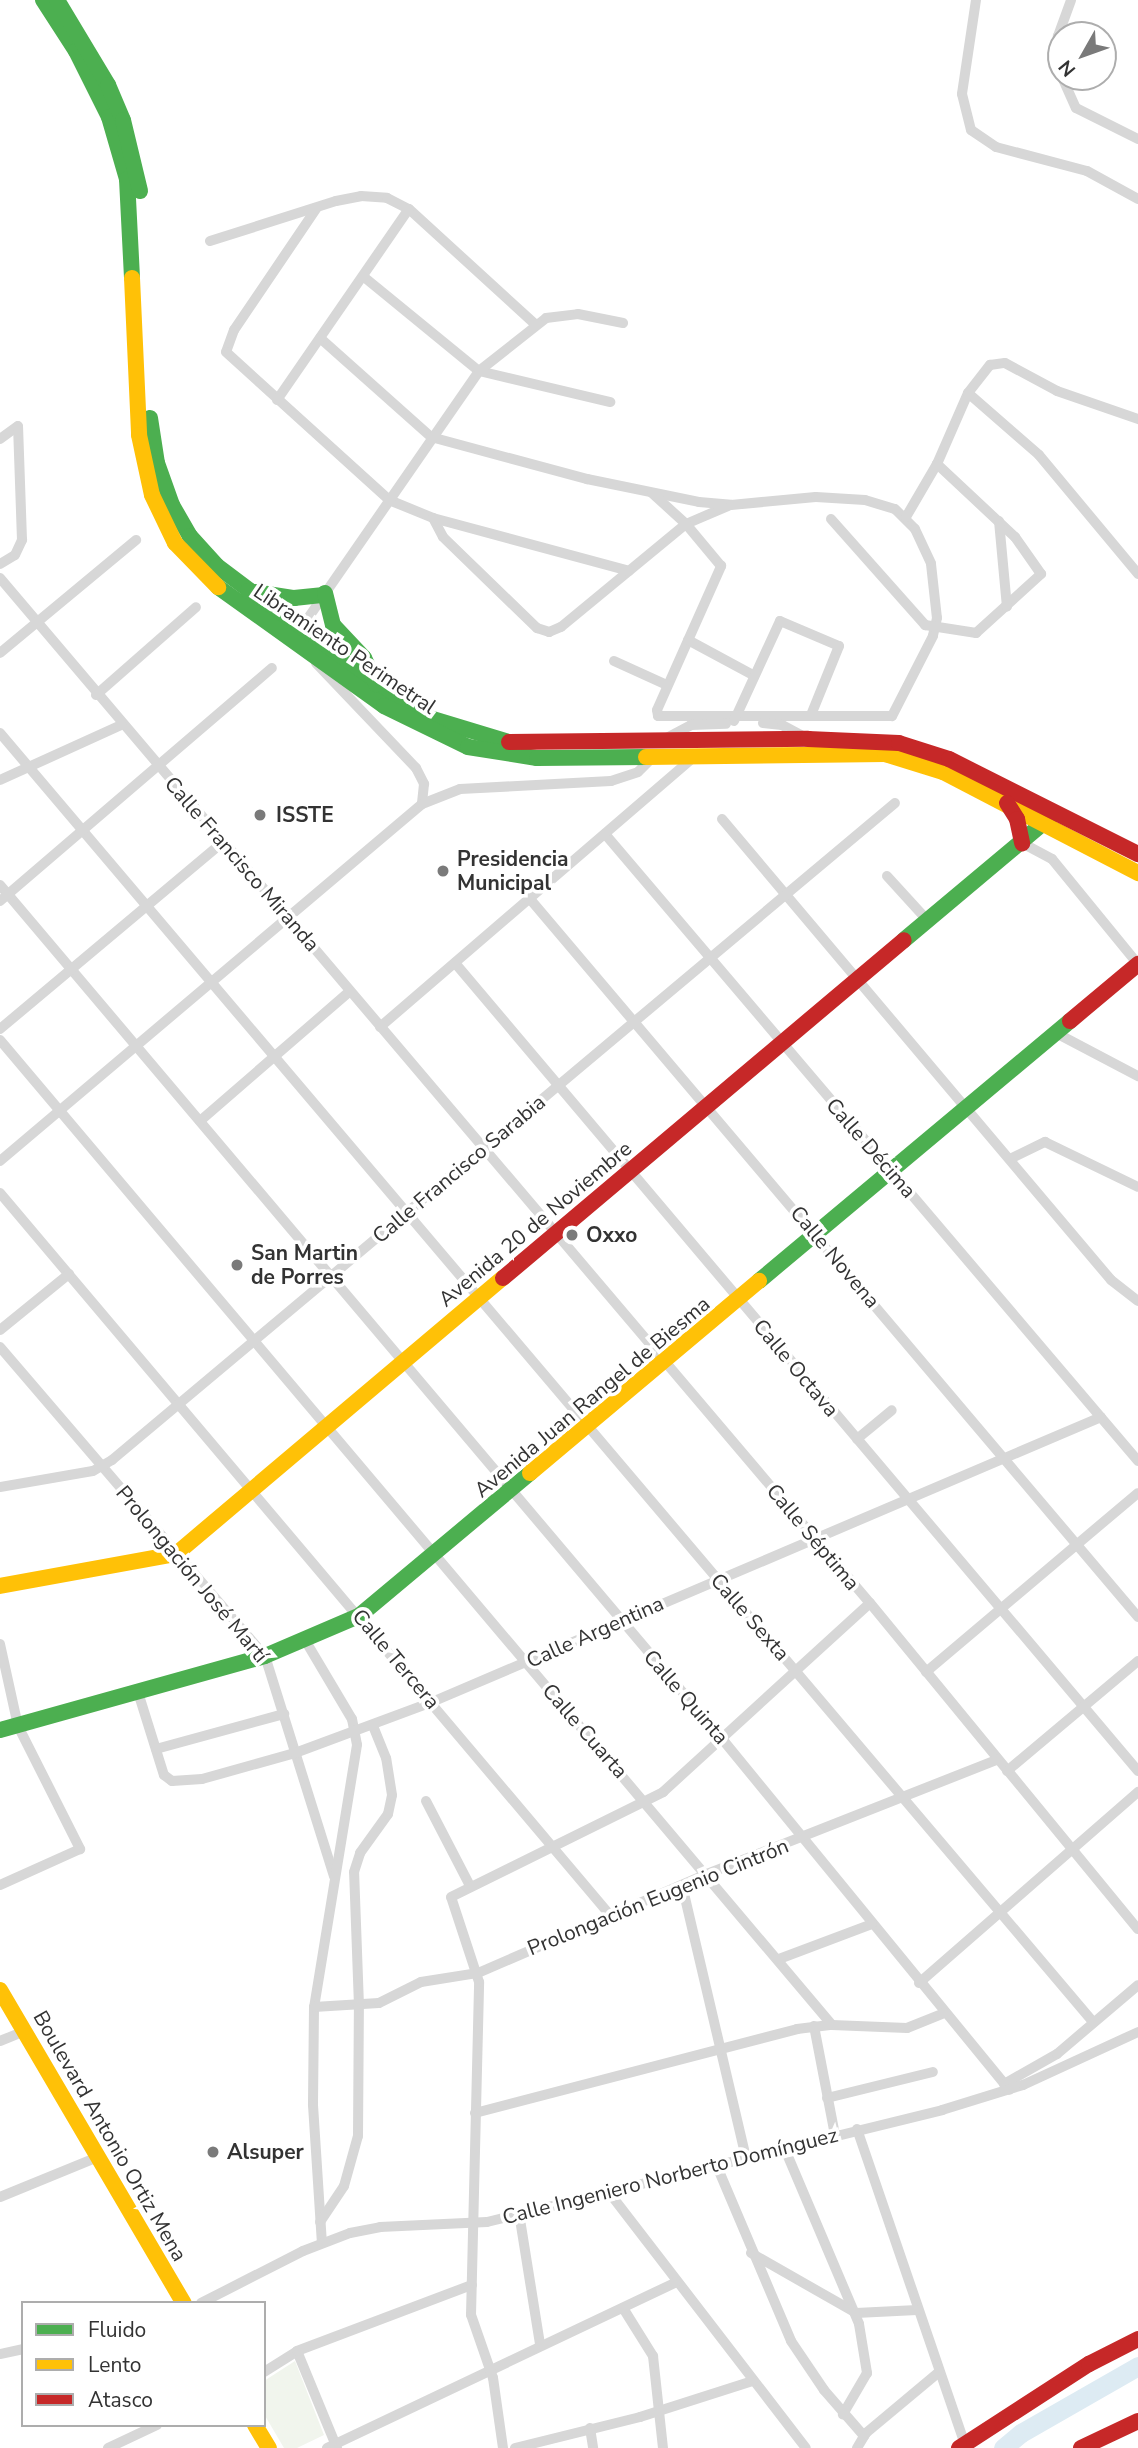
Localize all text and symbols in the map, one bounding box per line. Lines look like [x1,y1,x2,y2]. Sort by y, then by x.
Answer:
north arrow [1047,21,1117,91]
text: N [1053,54,1082,82]
street label: Libramiento Perimetral [249,578,441,720]
street label: Calle Francisco Miranda [159,771,325,957]
place label: ISSTE [276,802,334,828]
marker: ISSTE [250,805,270,825]
place label: Presidencia Municipal [457,846,569,896]
marker: Presidencia Municipal [435,863,451,879]
street label: Calle Francisco Sarabia [368,1089,550,1249]
street label: Calle Décima [821,1093,921,1203]
street label: Avenida 20 de Noviembre [433,1136,637,1312]
street label: Calle Novena [785,1201,885,1313]
place label: Oxxo [586,1222,637,1248]
marker: Oxxo [564,1227,580,1243]
place label: San Martin de Porres [251,1240,358,1290]
marker: San Martin de Porres [229,1257,245,1273]
street label: Avenida Juan Rangel de Biesma [469,1291,715,1503]
street label: Calle Octava [748,1314,844,1422]
street label: Calle Séptima [761,1479,865,1595]
street label: Prolongación José Martí [111,1480,273,1668]
street label: Calle Sexta [705,1568,795,1666]
street label: Calle Argentina [523,1591,667,1673]
street label: Calle Tercera [347,1604,445,1714]
street label: Calle Quinta [638,1645,734,1749]
street label: Calle Cuarta [537,1679,633,1783]
street label: Prolongación Eugenio Cintrón [524,1833,792,1961]
street label: Boulevard Antonio Ortiz Mena [28,2006,192,2266]
street label: Calle Ingeniero Norberto Domínguez [500,2122,840,2230]
place label: Alsuper [227,2139,304,2165]
marker: Alsuper [205,2144,221,2160]
legend [21,2301,266,2427]
text: Fluido [88,2316,146,2344]
text: Lento [88,2351,141,2379]
text: Atasco [88,2386,153,2414]

